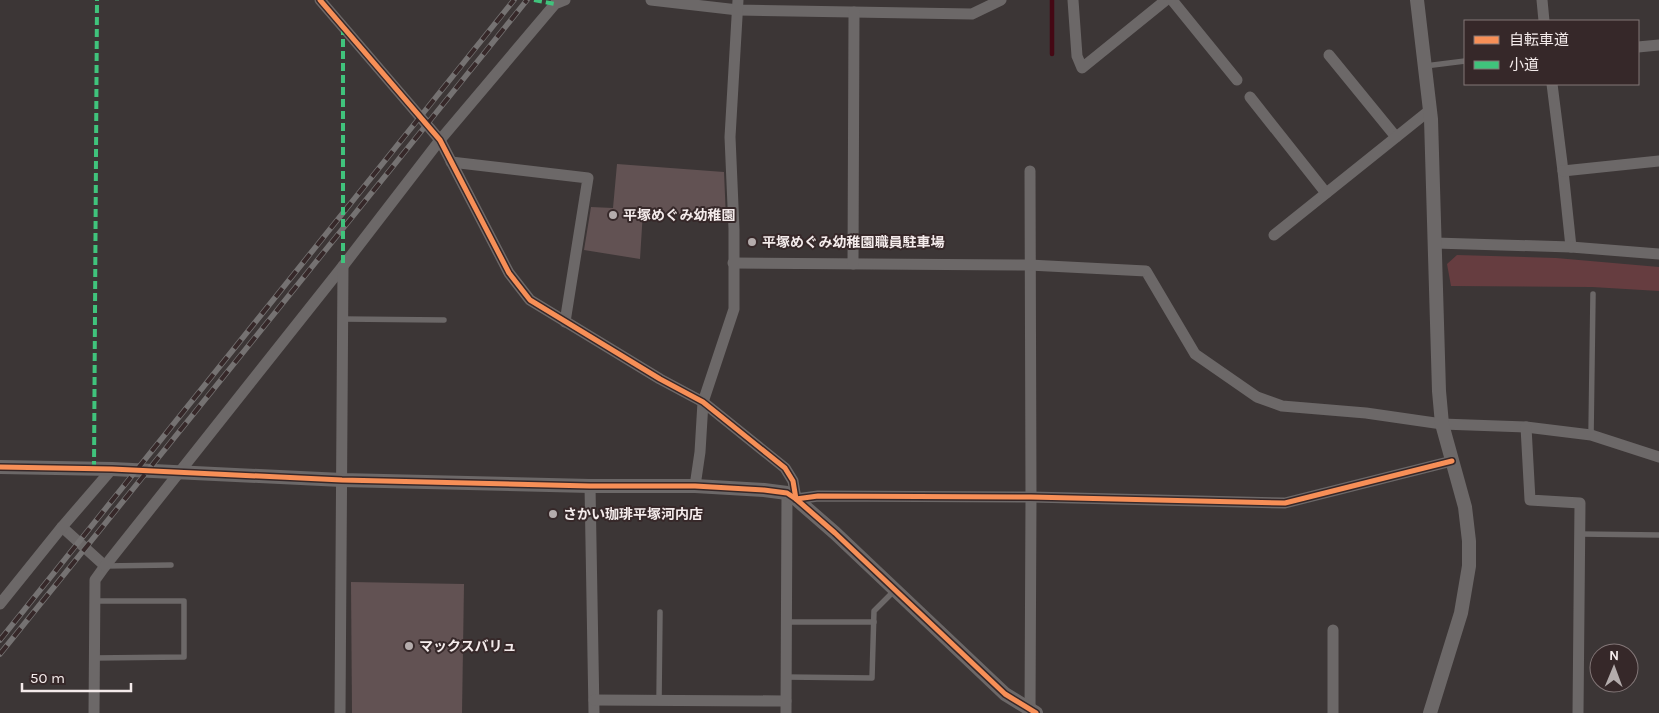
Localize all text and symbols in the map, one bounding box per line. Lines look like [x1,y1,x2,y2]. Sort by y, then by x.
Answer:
legend [1464,20,1639,85]
text: 自転車道 [1509,31,1569,49]
text: 小道 [1509,56,1539,74]
place label: 平塚めぐみ幼稚園 [623,207,735,224]
marker: 平塚めぐみ幼稚園 [607,209,619,221]
place label: 平塚めぐみ幼稚園職員駐車場 [762,234,944,251]
marker: 平塚めぐみ幼稚園職員駐車場 [746,236,758,248]
place label: さかい珈琲平塚河内店 [563,506,703,523]
marker: さかい珈琲平塚河内店 [547,508,559,520]
place label: マックスバリュ [419,638,517,655]
marker: マックスバリュ [403,640,415,652]
north arrow [1589,643,1639,693]
text: N [1609,647,1619,664]
scale bar [22,660,131,692]
text: 50 m [30,669,65,687]

